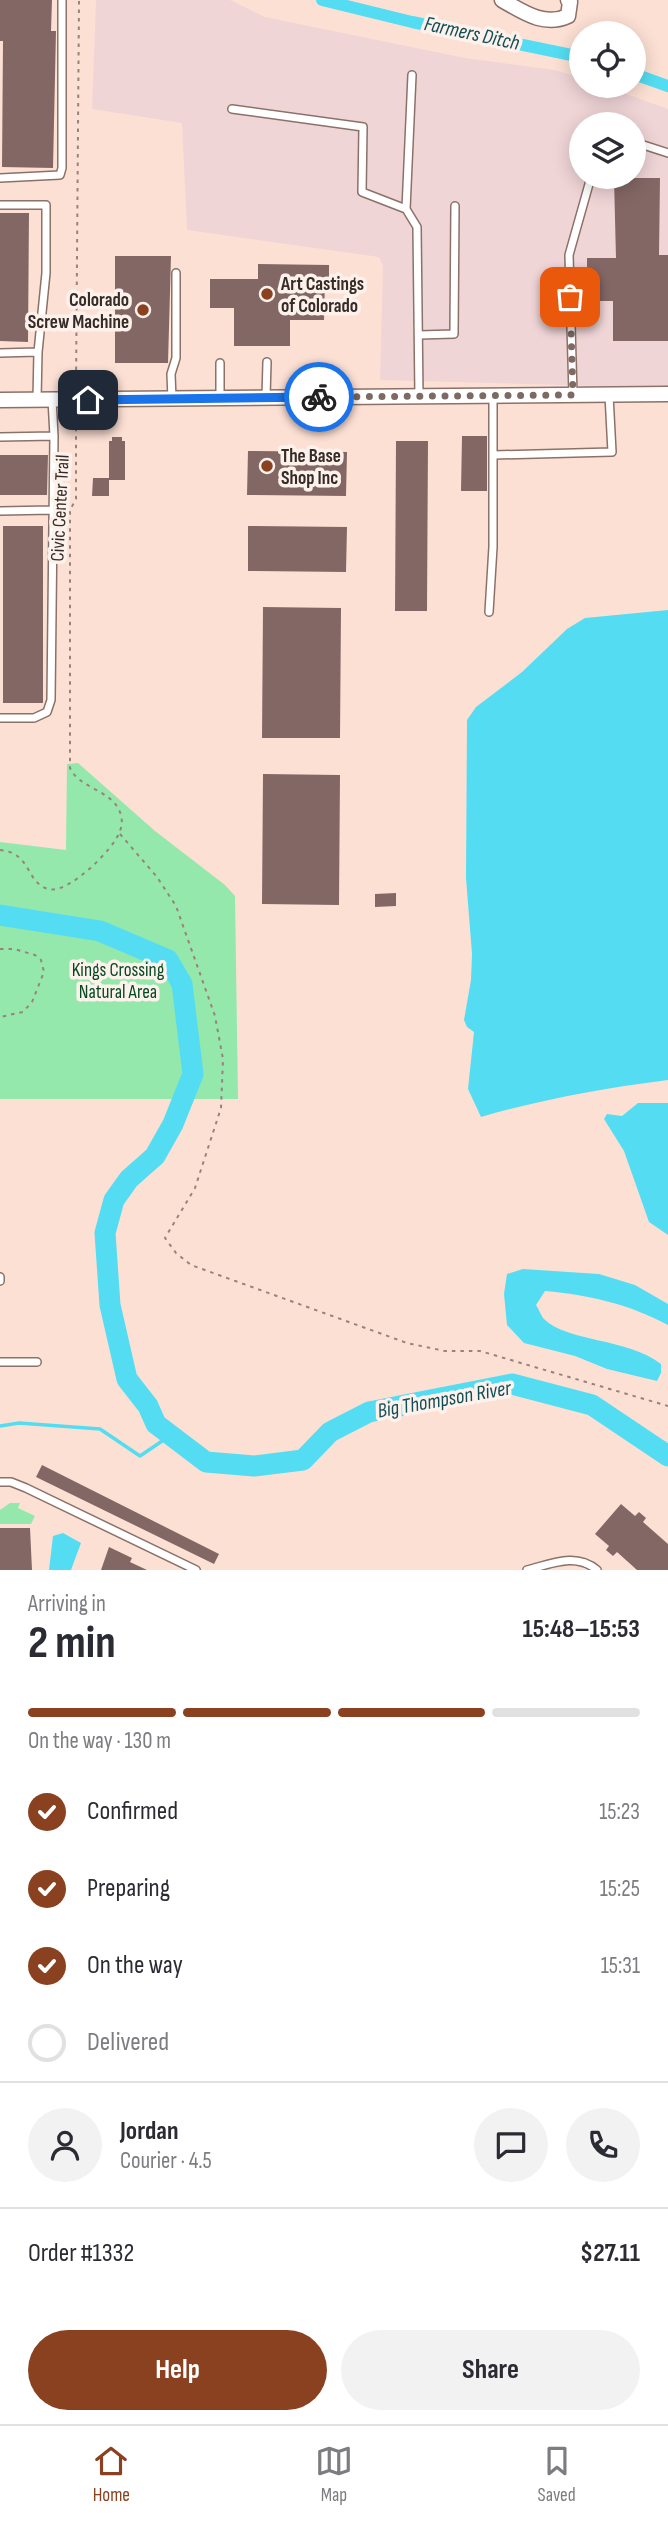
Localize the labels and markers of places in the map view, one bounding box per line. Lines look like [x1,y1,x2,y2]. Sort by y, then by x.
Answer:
pin [540,267,600,327]
place label: Art Castings of Colorado [280,273,364,318]
marker: Art Castings of Colorado [259,286,275,302]
place label: Colorado Screw Machine [28,289,129,334]
marker: Colorado Screw Machine [135,302,151,318]
pin [58,370,118,430]
place label: The Base Shop Inc [281,445,341,490]
marker: The Base Shop Inc [259,458,275,474]

